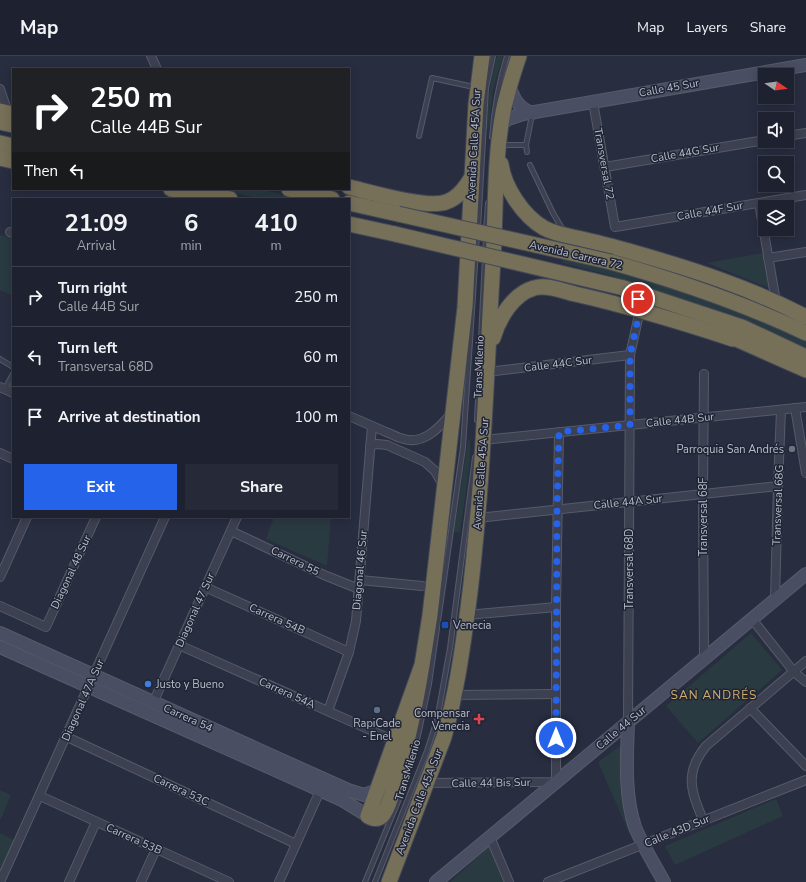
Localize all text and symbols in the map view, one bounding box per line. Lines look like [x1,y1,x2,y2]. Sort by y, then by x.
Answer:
text: Map [20,15,58,41]
text: Map [637,18,664,37]
text: Layers [686,18,728,37]
text: Share [750,18,786,37]
north arrow [758,68,794,104]
map controls [758,68,794,236]
street label: Calle 45 Sur [638,75,700,101]
text: 250 m [90,79,173,117]
icon: right [24,84,76,136]
street label: Avenida Calle 45A Sur [464,89,484,201]
button: sound [758,112,794,148]
text: Calle 44B Sur [90,115,202,139]
street label: Transversal 72 [590,127,618,201]
street label: Calle 44G Sur [650,140,720,166]
button: search [758,156,794,192]
icon: left [66,160,88,182]
text: Then [24,161,58,181]
street label: Calle 44F Sur [676,198,744,224]
button: layers [758,200,794,236]
text: 21:09 [64,207,128,239]
text: 6 [184,207,198,239]
text: 410 [254,207,298,239]
text: Arrival [77,237,116,255]
text: min [180,237,202,255]
text: m [270,237,282,255]
street label: Avenida Carrera 72 [528,237,624,273]
text: Turn right [58,278,127,298]
pin [621,282,655,316]
icon: right [24,286,46,308]
text: 250 m [294,287,338,307]
icon: arrive [627,288,649,310]
text: Calle 44B Sur [58,298,139,316]
street label: TransMilenio [470,335,488,399]
text: Turn left [58,338,117,358]
icon: left [24,346,46,368]
text: 60 m [303,347,338,367]
street label: Calle 44C Sur [523,352,593,376]
text: Transversal 68D [58,358,154,376]
icon: arrive [24,406,46,428]
text: Arrive at destination [58,407,201,427]
text: 100 m [294,407,338,427]
street label: Calle 44B Sur [645,409,715,431]
street label: Avenida Calle 45A Sur [470,417,492,530]
place label: Parroquia San Andrés [676,442,784,457]
marker: Parroquia San Andrés [787,444,797,454]
button: Exit [24,464,177,510]
button: Share [185,464,338,510]
street label: Transversal 68G [769,464,787,546]
street label: Transversal 68F [696,478,711,556]
street label: Calle 44A Sur [593,491,663,513]
street label: Diagonal 46 Sur [349,529,371,611]
street label: Transversal 68D [622,529,637,609]
street label: Diagonal 48 Sur [47,532,95,611]
street label: Carrera 55 [268,543,322,579]
street label: Diagonal 47 Sur [172,570,218,650]
street label: Carrera 54B [247,600,307,638]
place label: Venecia [452,618,492,633]
marker: Venecia [440,620,450,630]
street label: Diagonal 47A Sur [58,657,108,743]
street label: Carrera 54A [256,674,318,712]
place label: Justo y Bueno [155,677,224,692]
marker: Justo y Bueno [143,679,153,689]
district label: SAN ANDRÉS [671,687,757,703]
street label: Carrera 54 [161,700,215,736]
street label: Calle 44 Sur [593,703,649,753]
marker: RapiCade - Enel [372,705,382,715]
place label: Compensar Venecia [414,706,470,734]
marker: Compensar Venecia [473,713,485,725]
place label: RapiCade - Enel [353,716,401,744]
position arrow [535,717,577,759]
street label: TransMilenio [392,738,424,802]
street label: Avenida Calle 45A Sur [392,747,446,857]
street label: Carrera 53C [151,771,211,809]
street label: Calle 44 Bis Sur [451,775,531,791]
street label: Calle 43D Sur [642,811,712,851]
street label: Carrera 53B [104,820,164,858]

